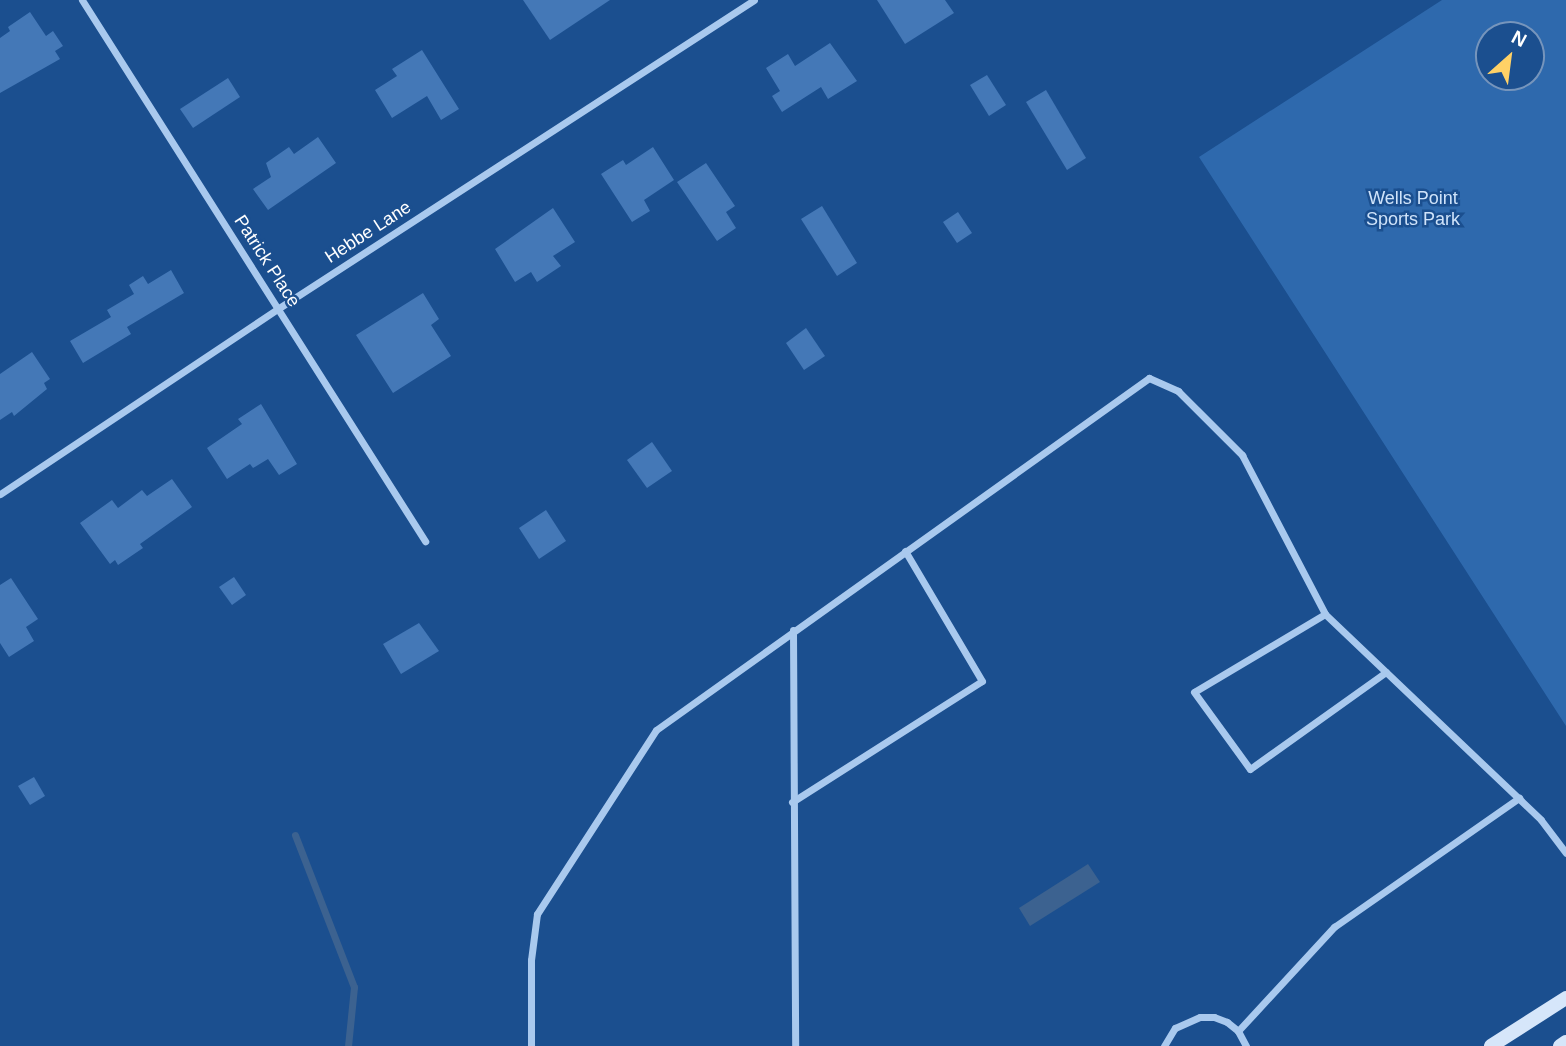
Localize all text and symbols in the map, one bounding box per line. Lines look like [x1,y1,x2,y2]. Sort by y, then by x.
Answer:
north arrow [1475,21,1545,91]
text: N [1508,26,1530,51]
park label: Wells Point Sports Park [1366,188,1460,230]
street label: Hebbe Lane [321,196,415,268]
street label: Patrick Place [229,211,305,311]

